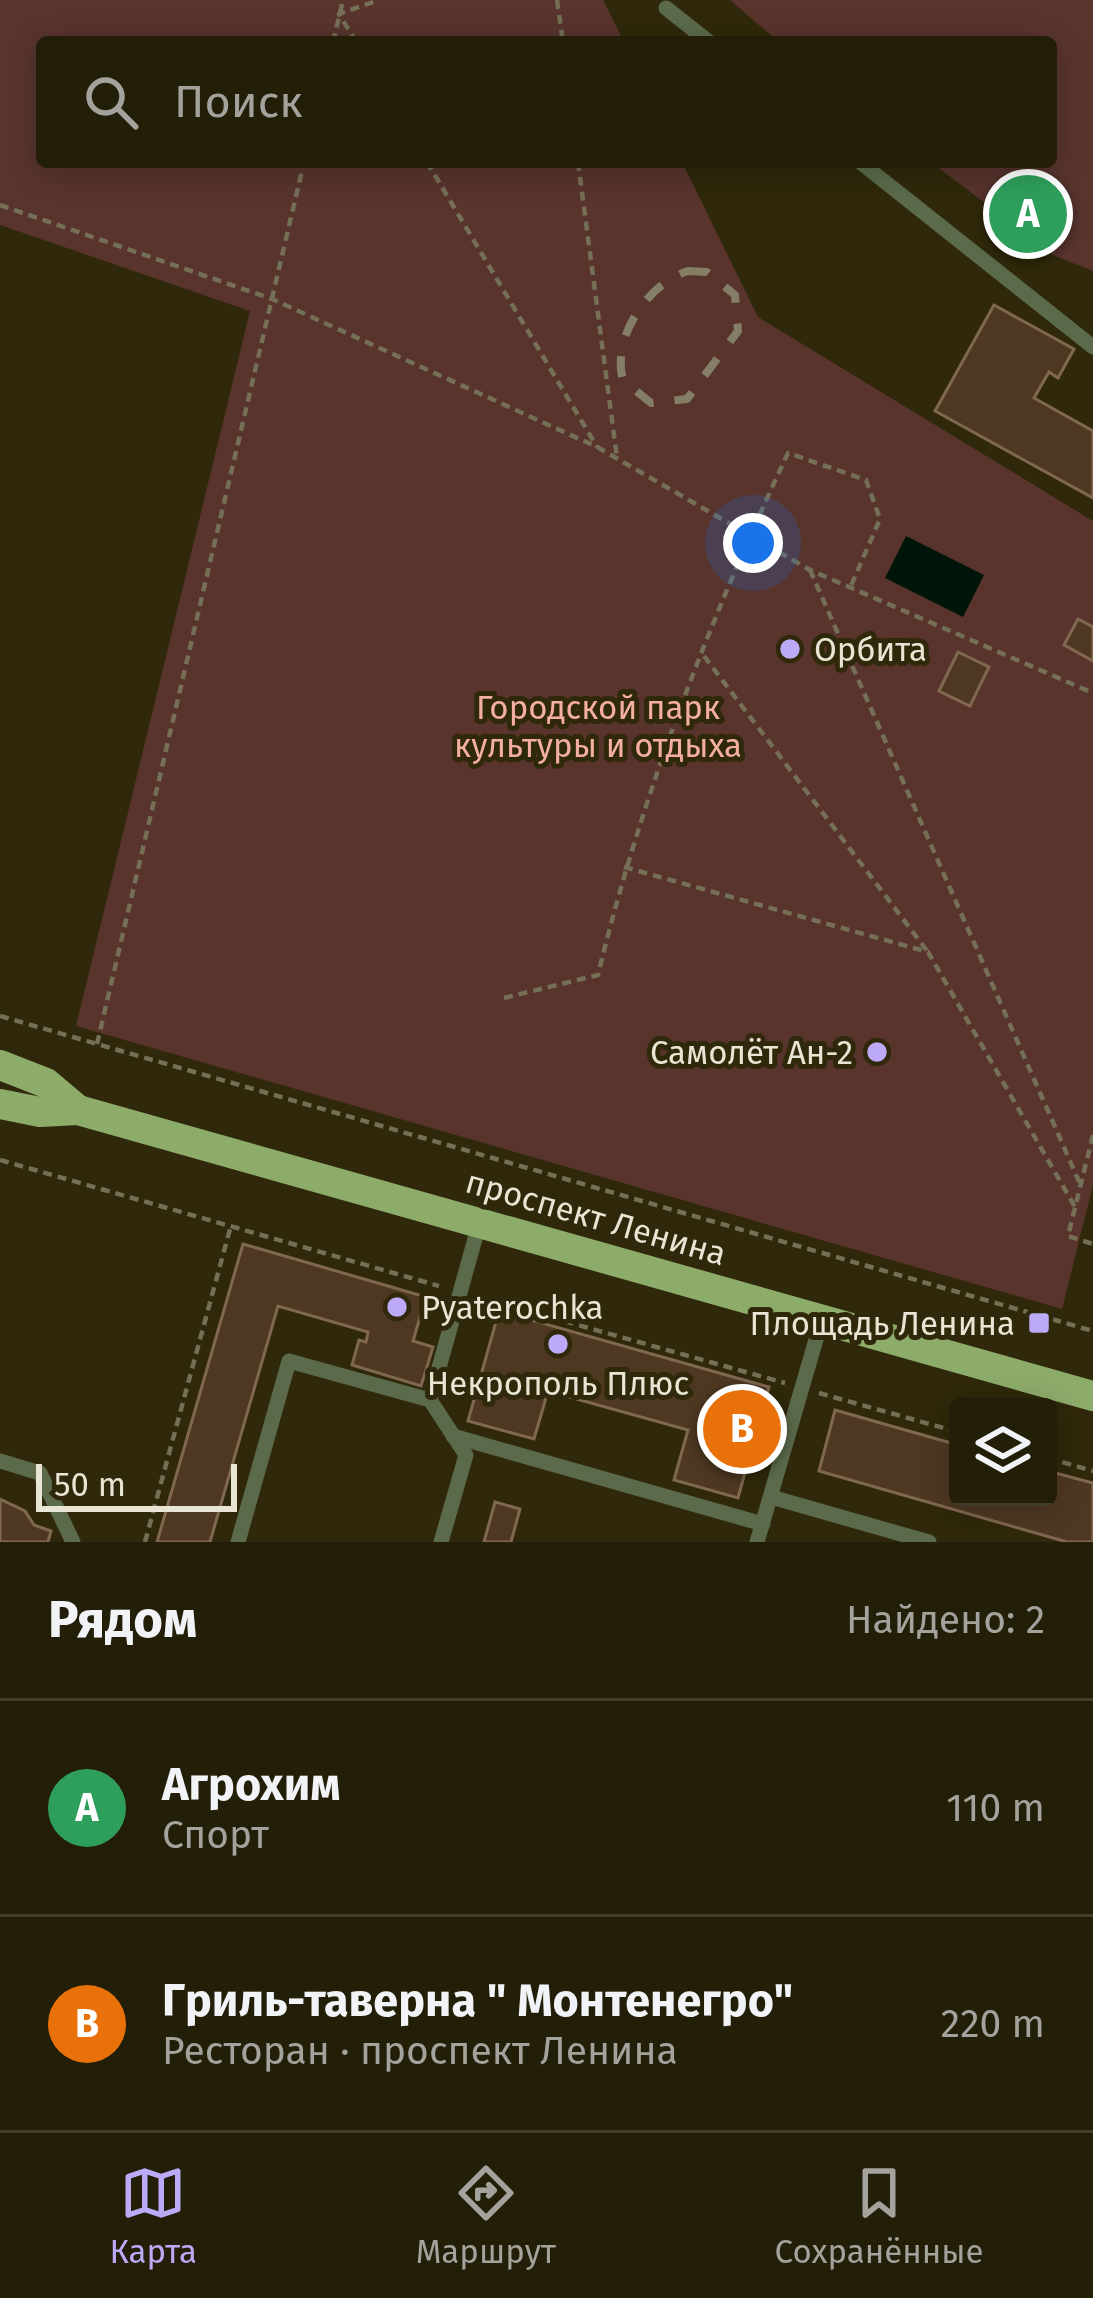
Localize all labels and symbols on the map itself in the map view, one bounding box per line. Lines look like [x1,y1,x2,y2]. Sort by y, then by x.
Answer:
pin: A [989,169,1067,259]
your location [723,513,783,573]
place label: Орбита [814,630,927,670]
marker: Орбита [777,636,803,662]
park label: Городской парк культуры и отдыха [454,688,742,766]
place label: Самолёт Ан-2 [650,1033,853,1073]
marker: Самолёт Ан-2 [864,1039,890,1065]
street label: проспект Ленина [461,1162,731,1274]
place label: Pyaterochka [421,1288,604,1328]
marker: Pyaterochka [384,1294,410,1320]
place label: Площадь Ленина [749,1304,1015,1344]
marker: Площадь Ленина [1026,1310,1052,1336]
marker: Некрополь Плюс [545,1331,571,1357]
place label: Некрополь Плюс [427,1364,689,1404]
pin: B [703,1384,781,1474]
scale bar [36,1458,237,1511]

